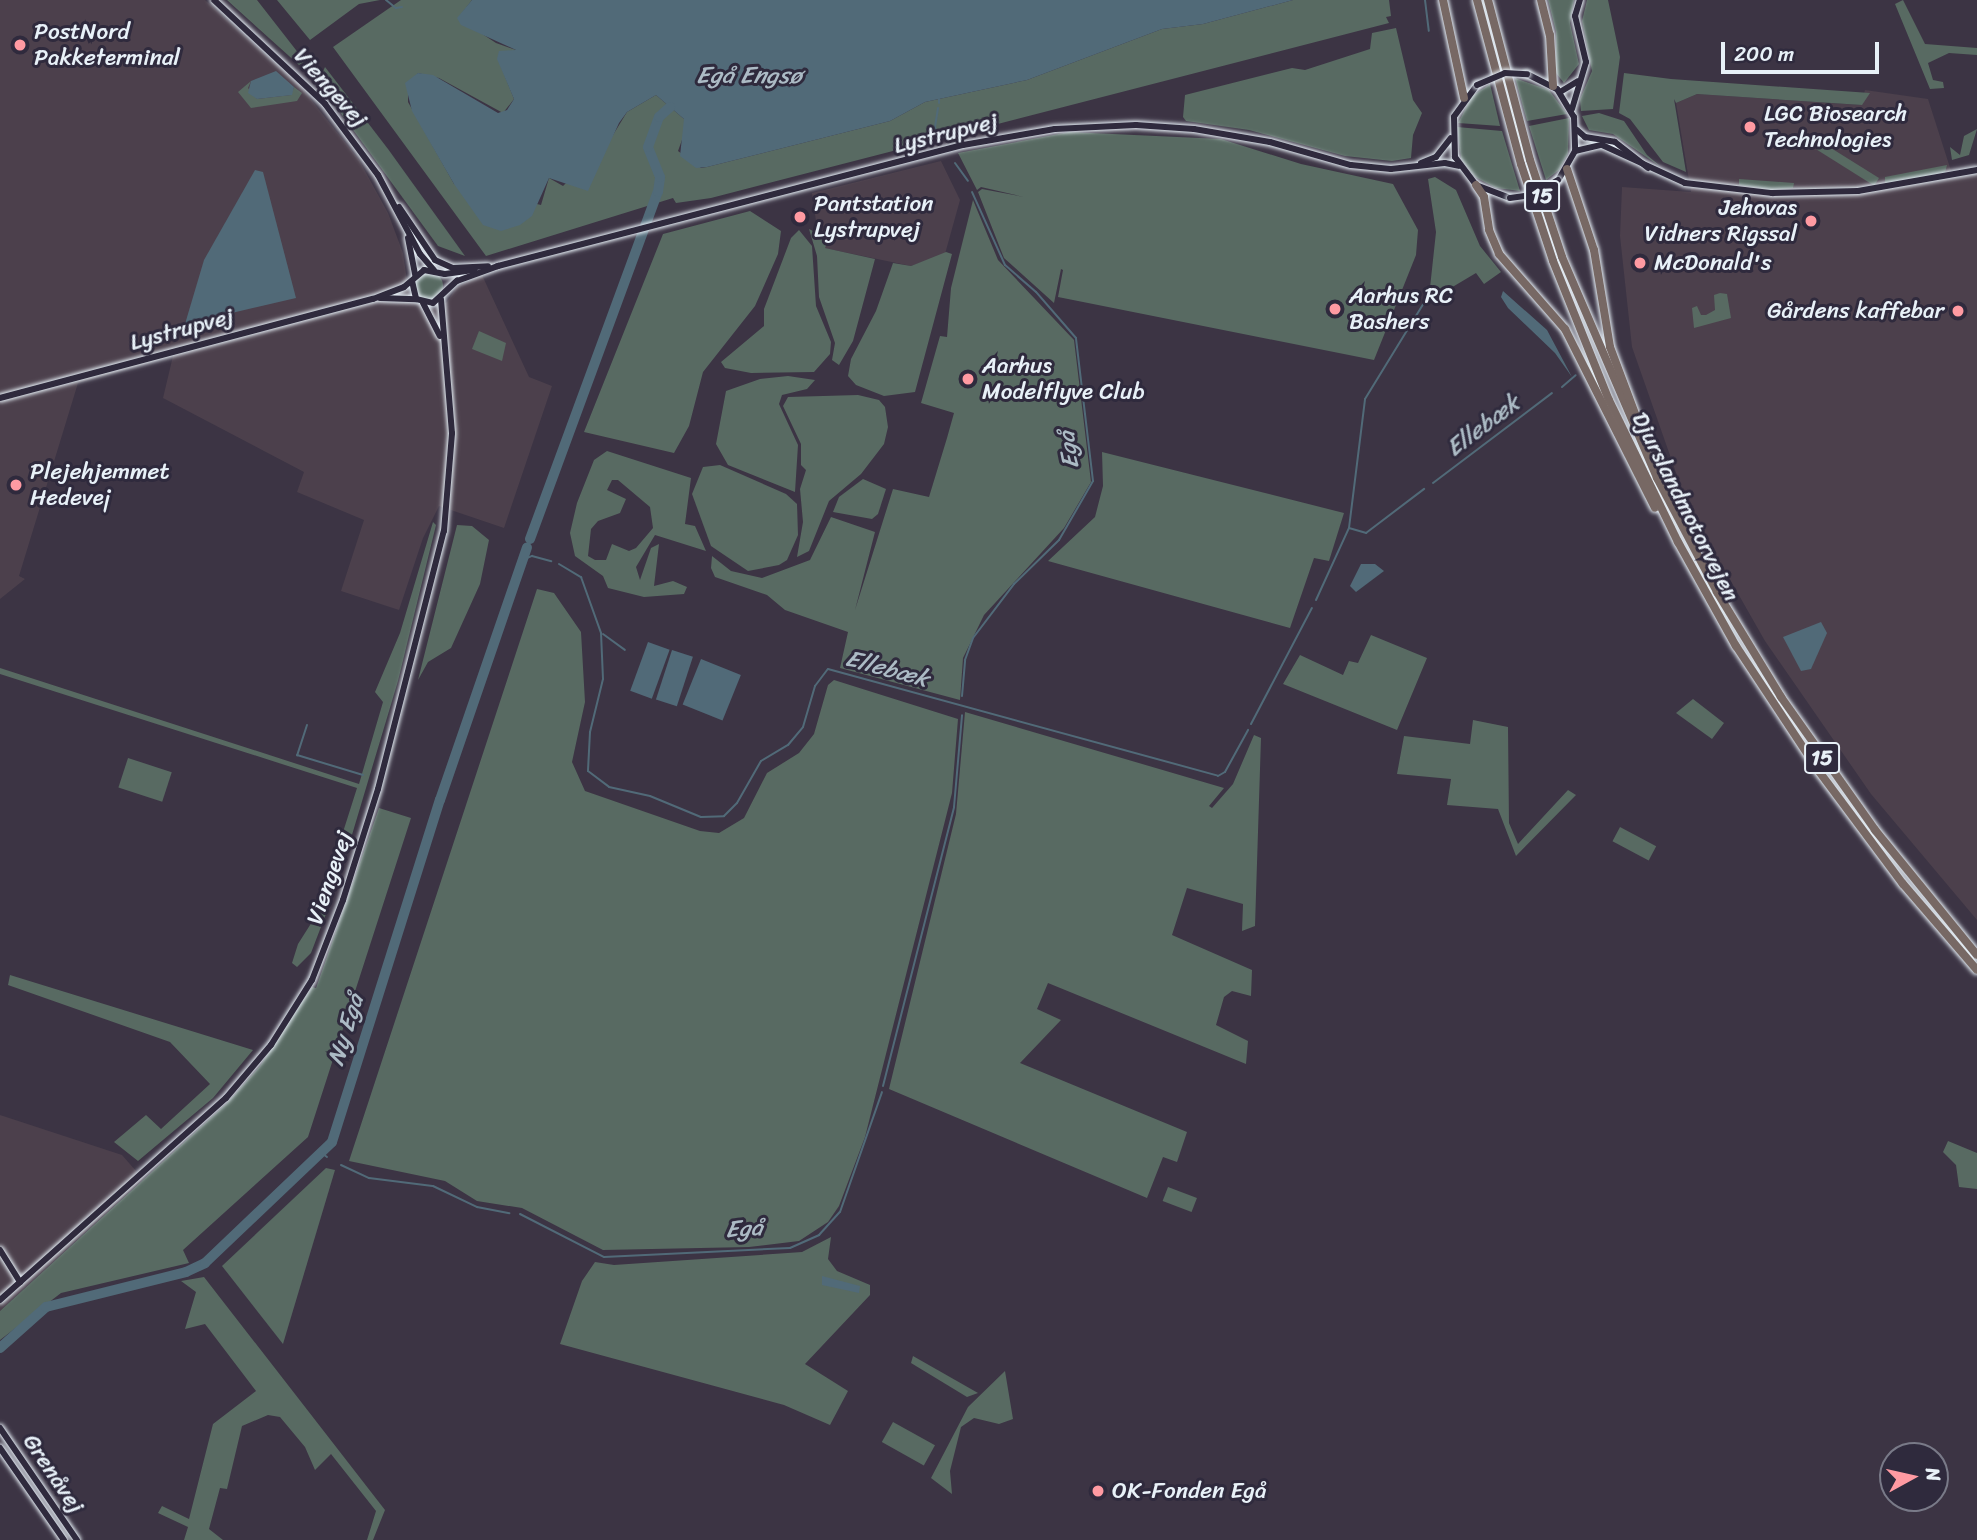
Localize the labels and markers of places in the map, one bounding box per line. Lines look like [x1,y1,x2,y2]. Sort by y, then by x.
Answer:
place label: PostNord Pakketerminal [34,18,180,72]
marker: PostNord Pakketerminal [12,37,28,53]
place label: LGC Biosearch Technologies [1764,100,1907,154]
marker: LGC Biosearch Technologies [1742,119,1758,135]
place label: Pantstation Lystrupvej [814,190,934,244]
place label: Jehovas Vidners Rigssal [1645,194,1797,248]
marker: Pantstation Lystrupvej [792,209,808,225]
marker: Jehovas Vidners Rigssal [1803,213,1819,229]
place label: McDonald's [1654,249,1772,277]
marker: McDonald's [1632,255,1648,271]
place label: Aarhus RC Bashers [1349,282,1453,336]
place label: Gårdens kaffebar [1766,297,1944,325]
marker: Aarhus RC Bashers [1327,301,1343,317]
marker: Gårdens kaffebar [1950,303,1966,319]
place label: Aarhus Modelflyve Club [982,352,1145,406]
marker: Aarhus Modelflyve Club [960,371,976,387]
place label: Plejehjemmet Hedevej [30,458,169,512]
marker: Plejehjemmet Hedevej [8,477,24,493]
place label: OK-Fonden Egå [1112,1477,1267,1505]
marker: OK-Fonden Egå [1090,1483,1106,1499]

